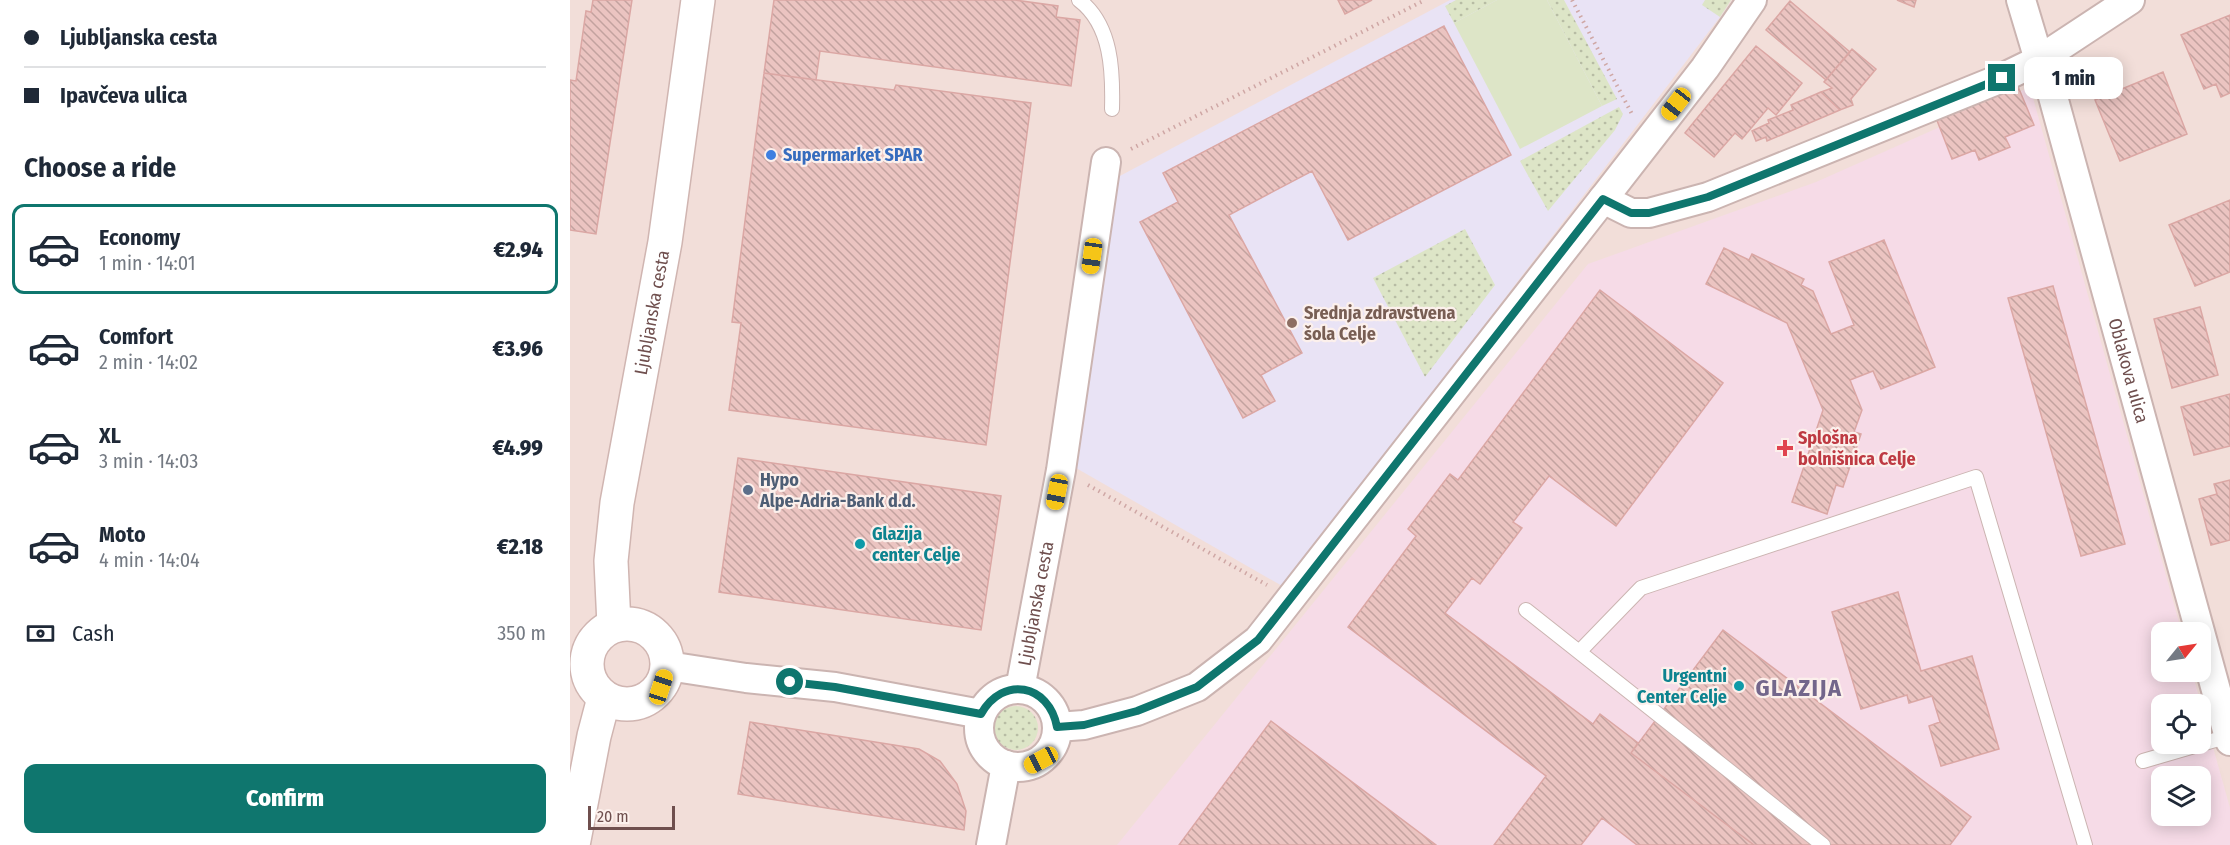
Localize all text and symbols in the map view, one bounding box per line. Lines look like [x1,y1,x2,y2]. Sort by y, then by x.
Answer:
text: Ljubljanska cesta [60,24,218,51]
callout: 1 min [2023,57,2122,99]
route end [1988,64,2015,91]
text: 1 min [2052,66,2095,90]
text: Ipavčeva ulica [60,82,187,109]
car [1658,84,1694,124]
place label: Supermarket SPAR [783,144,923,166]
marker: Supermarket SPAR [764,148,778,162]
text: Choose a ride [24,152,176,184]
icon: car [27,222,81,276]
text: Economy [99,224,180,251]
text: €2.94 [493,236,543,263]
car [1081,237,1103,275]
street label: Ljubljanska cesta [630,248,674,377]
text: 1 min · 14:01 [99,251,196,275]
place label: Srednja zdravstvena šola Celje [1304,302,1455,345]
marker: Srednja zdravstvena šola Celje [1285,316,1299,330]
street label: Oblakova ulica [2103,316,2153,426]
icon: car [27,321,81,375]
text: Comfort [99,323,173,350]
text: €3.96 [493,335,543,362]
text: 2 min · 14:02 [99,350,198,374]
icon: car [27,420,81,474]
text: XL [99,422,121,449]
place label: Splošna bolnišnica Celje [1798,427,1916,470]
text: €4.99 [492,434,543,461]
marker: Splošna bolnišnica Celje [1776,439,1794,457]
text: 3 min · 14:03 [99,449,198,473]
place label: Hypo Alpe-Adria-Bank d.d. [759,469,916,512]
car [1045,473,1069,511]
marker: Hypo Alpe-Adria-Bank d.d. [741,483,755,497]
icon: car [27,519,81,573]
text: Moto [99,521,146,548]
place label: Glazija center Celje [872,523,960,566]
text: €2.18 [497,533,543,560]
marker: Glazija center Celje [853,537,867,551]
street label: Ljubljanska cesta [1014,539,1058,668]
text: 4 min · 14:04 [99,548,200,572]
icon: cash [24,617,57,650]
text: Cash [72,620,115,647]
text: 350 m [497,621,546,645]
north arrow [2151,622,2211,682]
map controls [2151,622,2211,826]
place label: Urgentni Center Celje [1637,665,1727,708]
car [647,667,675,707]
route start [776,668,803,695]
district label: GLAZIJA [1755,674,1843,702]
marker: Urgentni Center Celje [1732,679,1746,693]
button: locate [2151,694,2211,754]
car [1021,744,1061,776]
button: Confirm [24,764,546,833]
button: layers [2151,766,2211,826]
scale bar [588,803,675,830]
text: 20 m [597,807,628,826]

